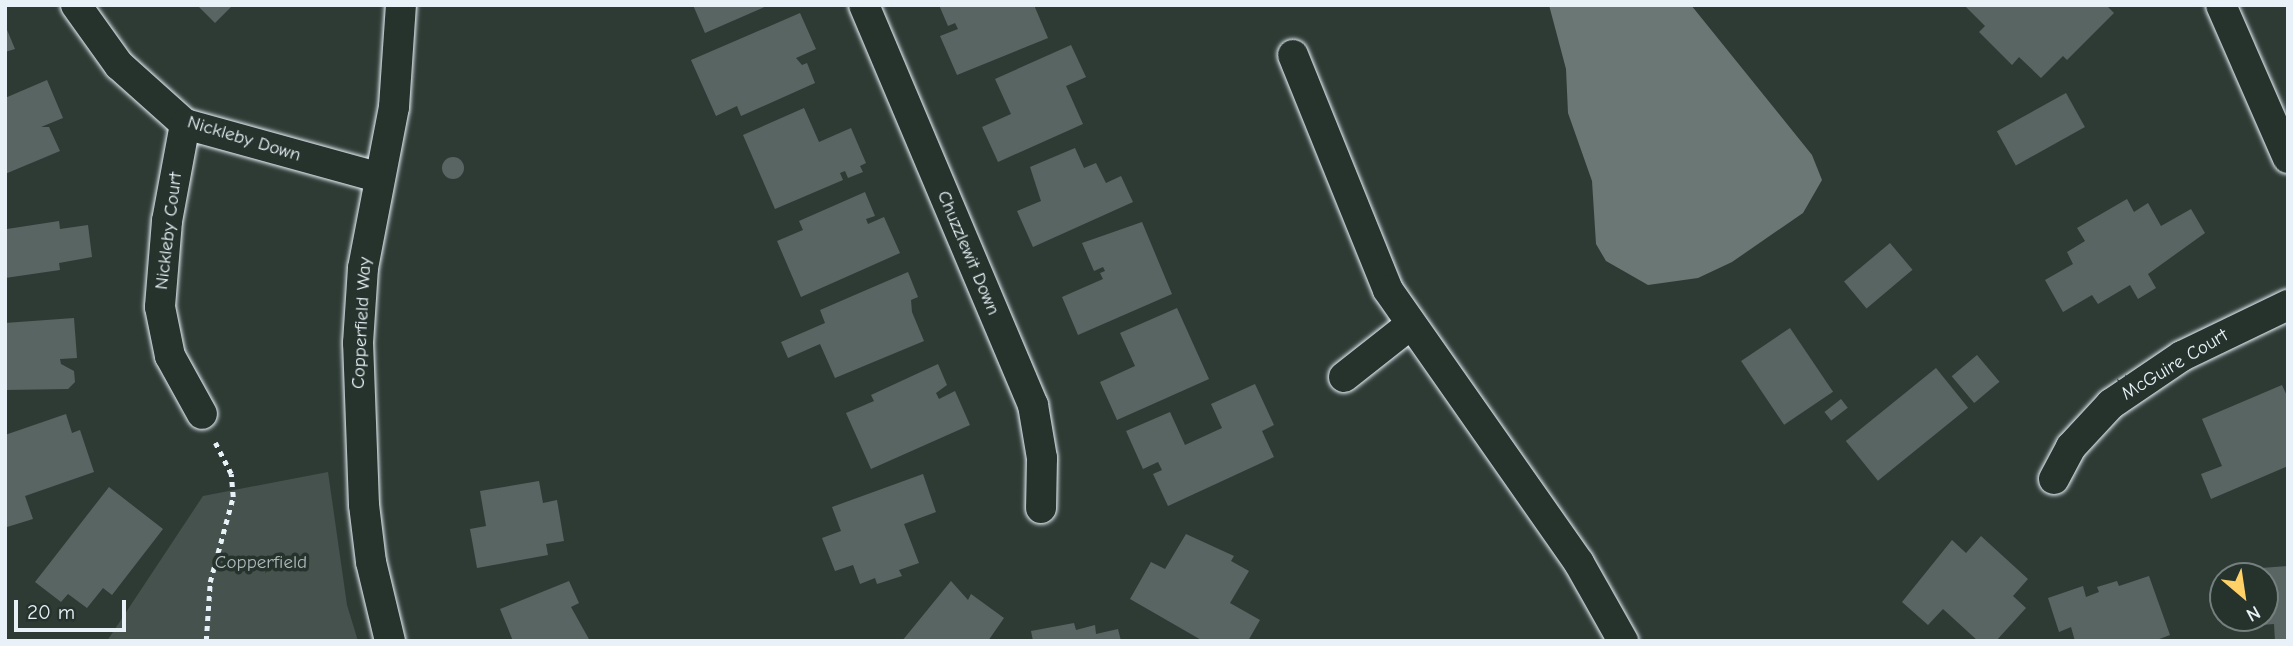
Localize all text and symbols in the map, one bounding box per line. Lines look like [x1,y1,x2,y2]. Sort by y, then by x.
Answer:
street label: Nickleby Down [184,111,304,167]
street label: Nickleby Court [150,171,188,291]
street label: Chuzzlewit Down [932,187,1004,319]
street label: Copperfield Way [347,256,377,390]
street label: McGuire Court [2118,324,2232,406]
park label: Copperfield [215,552,307,574]
north arrow [2209,562,2279,632]
scale bar [18,586,130,630]
text: 20 m [27,600,75,624]
text: N [2242,601,2264,626]

